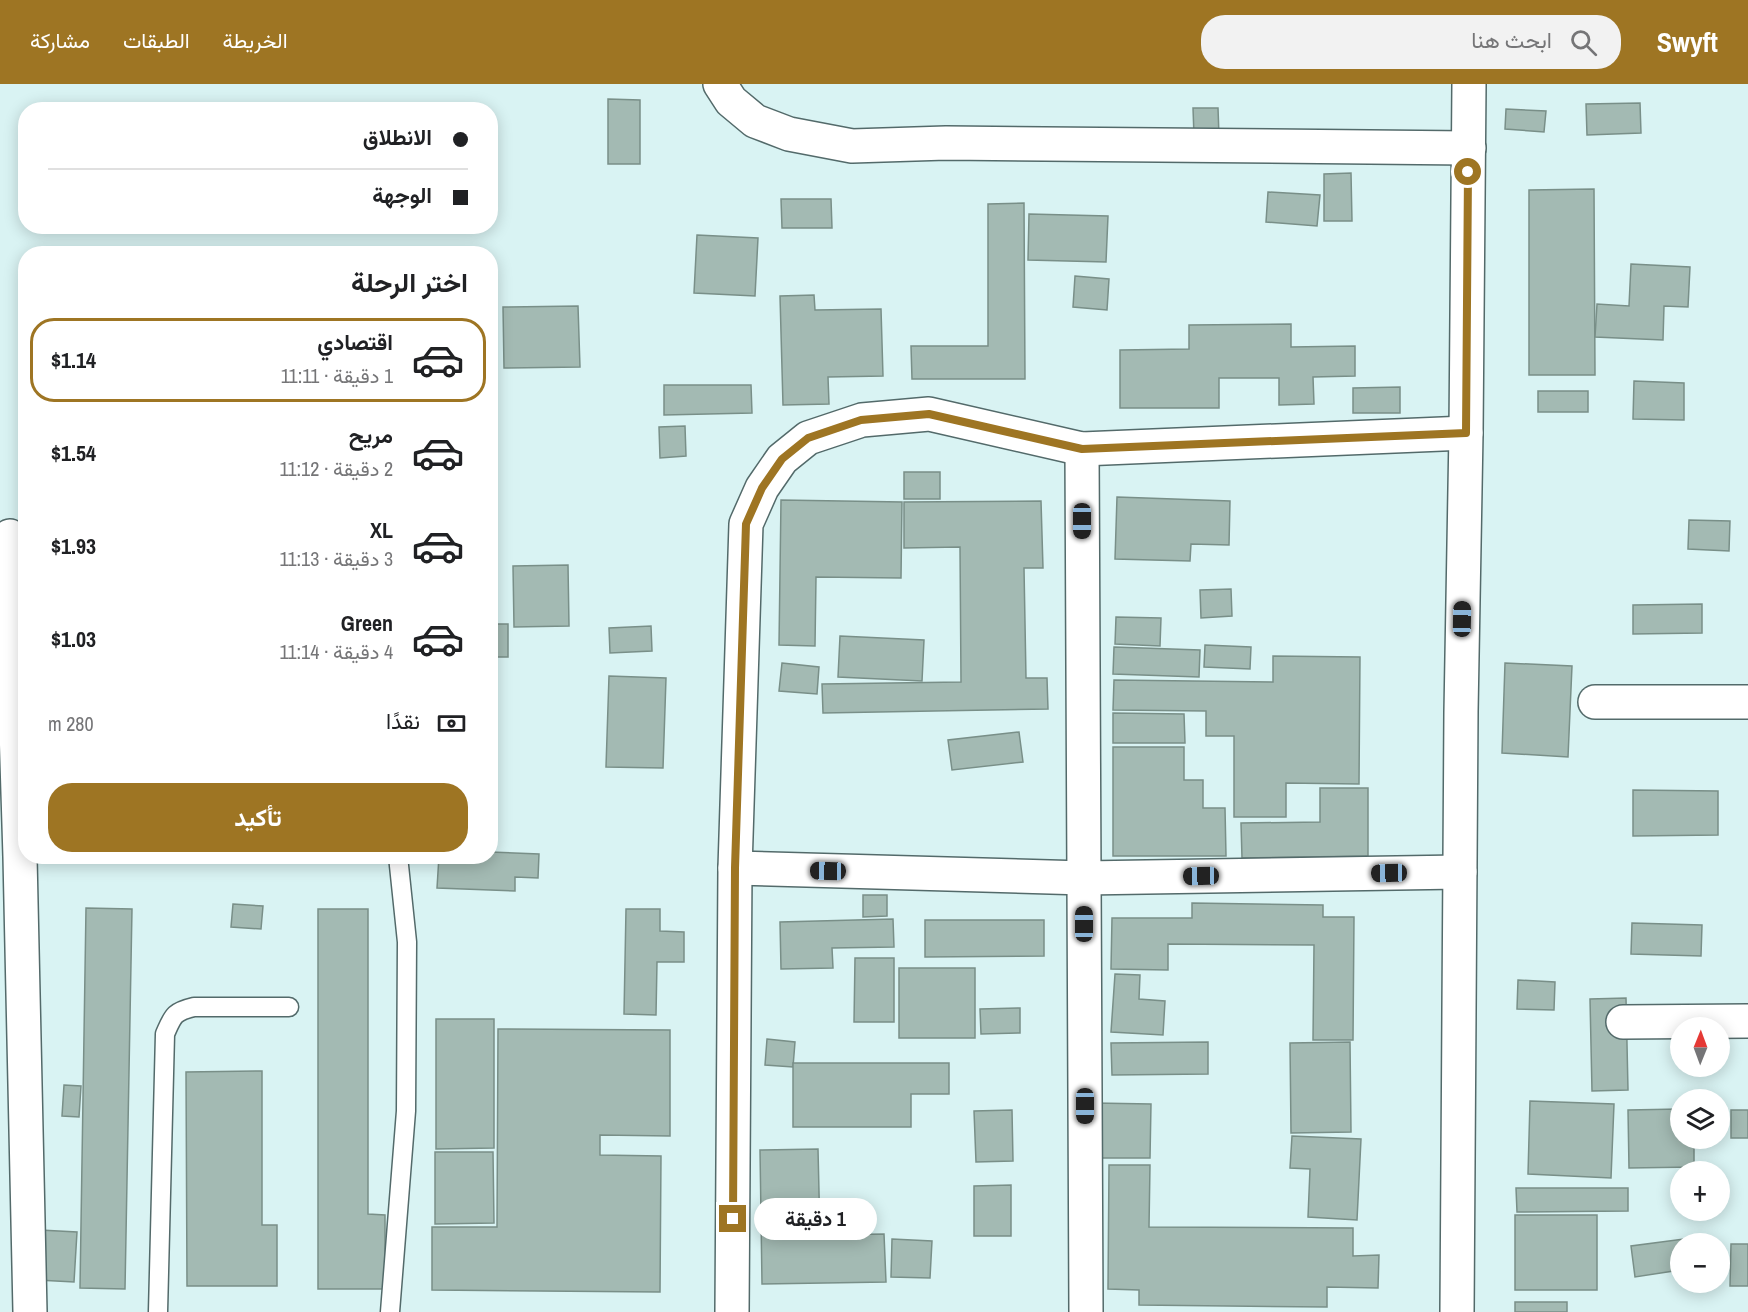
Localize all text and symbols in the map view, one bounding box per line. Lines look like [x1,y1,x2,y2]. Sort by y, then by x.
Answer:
search box [1201,15,1621,69]
text: Swyft [1657,23,1718,61]
text: ابحث هنا [1471,25,1552,55]
text: مشاركة [30,26,90,55]
text: الطبقات [123,26,190,55]
text: الخريطة [223,26,288,55]
icon: search [1567,26,1600,59]
text: الانطلاق [363,122,432,152]
route start [1454,158,1481,185]
text: الوجهة [372,180,432,210]
text: اختر الرحلة [351,264,468,300]
text: اقتصادي [317,327,393,357]
icon: car [411,333,465,387]
text: $1.14 [51,345,96,375]
text: 1 دقيقة · 11:11 [281,362,393,389]
text: مريح [349,420,393,450]
icon: car [411,426,465,480]
text: $1.54 [51,438,96,468]
text: 2 دقيقة · 11:12 [280,455,393,482]
car [1073,503,1091,539]
text: XL [370,515,393,545]
icon: car [411,519,465,573]
text: $1.93 [51,531,96,561]
text: 3 دقيقة · 11:13 [280,545,393,572]
car [1453,601,1471,637]
text: Green [341,608,393,638]
icon: car [411,612,465,666]
text: $1.03 [51,624,96,654]
text: 4 دقيقة · 11:14 [280,638,393,665]
text: نقدًا [386,706,420,736]
icon: cash [435,707,468,740]
text: 280 m [48,710,94,737]
button: تأكيد [48,783,468,852]
car [810,862,846,880]
car [1371,864,1407,882]
car [1183,867,1219,885]
car [1075,906,1093,942]
north arrow [1670,1017,1730,1077]
map controls [1670,1017,1730,1293]
car [1076,1088,1094,1124]
button: layers [1670,1089,1730,1149]
button: + [1670,1161,1730,1221]
callout: 1 دقيقة [754,1198,877,1240]
route end [719,1205,746,1232]
text: 1 دقيقة [785,1205,846,1232]
button: − [1670,1233,1730,1293]

